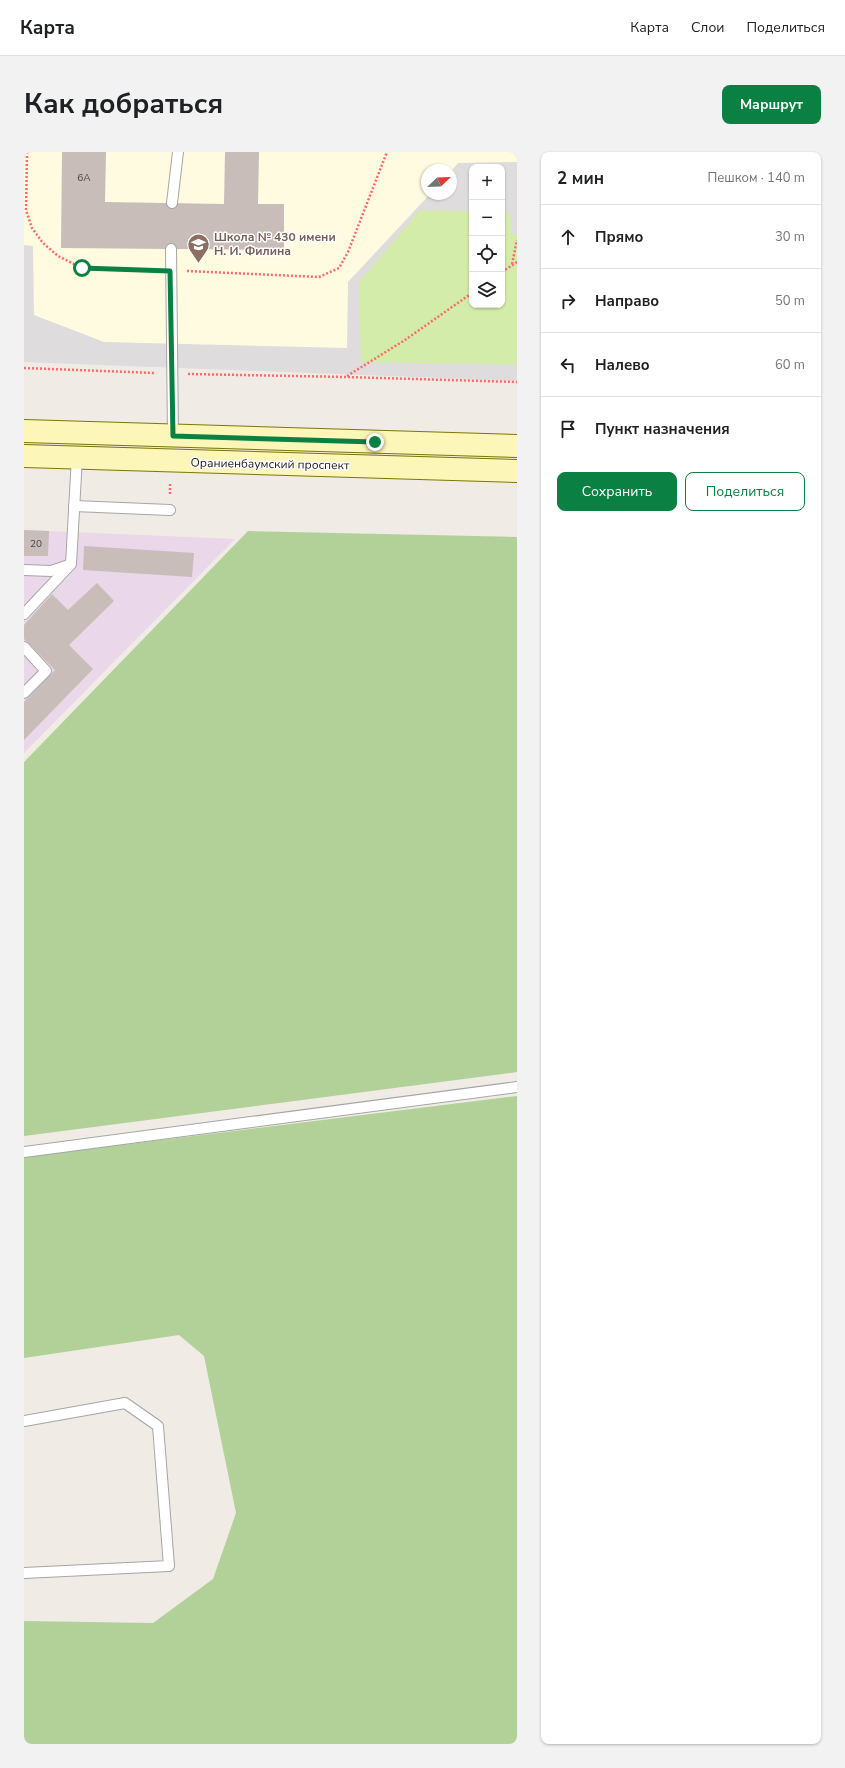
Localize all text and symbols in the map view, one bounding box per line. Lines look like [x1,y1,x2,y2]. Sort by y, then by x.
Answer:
text: Карта [20,15,75,41]
text: Карта [630,18,669,37]
text: Слои [691,18,725,37]
text: Поделиться [747,18,825,37]
text: Как добраться [24,85,223,123]
button: Маршрут [722,85,821,124]
north arrow [421,164,457,200]
map controls [469,164,505,308]
button: + [469,164,505,200]
text: 2 мин [557,167,604,190]
text: Пешком · 140 m [707,169,805,187]
house number: 6А [77,171,91,185]
button: − [469,200,505,236]
icon: ahead [557,226,579,248]
text: Прямо [595,227,643,247]
text: 30 m [775,228,805,246]
place label: Школа № 430 имени Н. И. Филина [214,229,336,259]
school or university icon: Школа № 430 имени Н. И. Филина [186,231,212,264]
button: locate [469,236,505,272]
route start [73,259,91,277]
button: layers [469,272,505,308]
icon: right [557,290,579,312]
text: Направо [595,291,659,311]
text: 50 m [775,292,805,310]
icon: left [557,354,579,376]
text: Налево [595,355,650,375]
text: 60 m [775,356,805,374]
icon: arrive [557,418,579,440]
text: Пункт назначения [595,419,730,439]
route end [366,433,384,451]
street label: Ораниенбаумский проспект [191,455,350,473]
button: Сохранить [557,472,677,511]
button: Поделиться [685,472,805,511]
house number: 20 [30,537,42,551]

